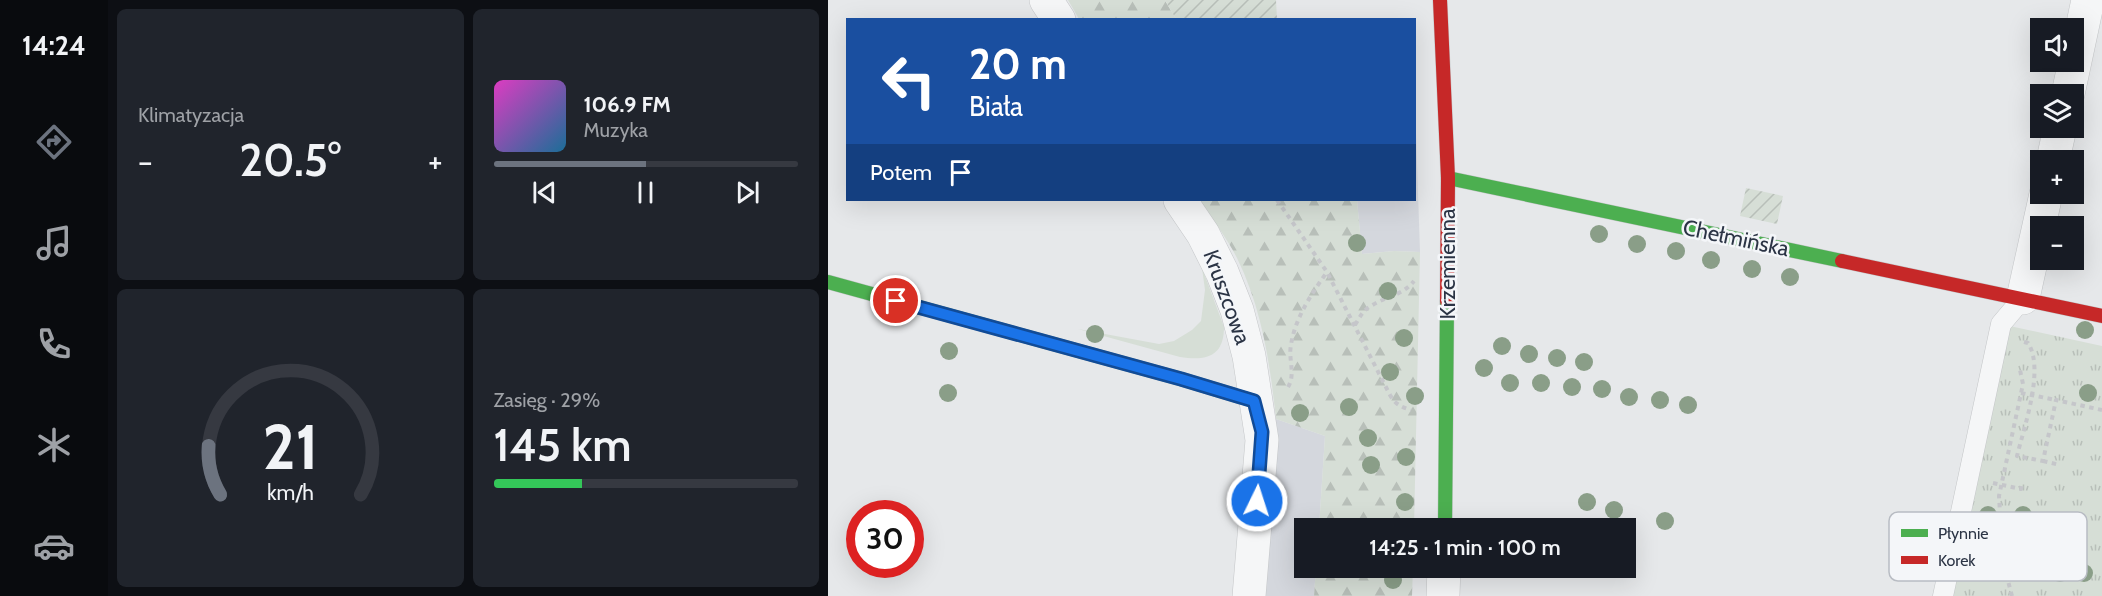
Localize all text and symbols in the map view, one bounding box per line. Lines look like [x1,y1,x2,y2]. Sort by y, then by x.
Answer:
map controls [2030,18,2084,270]
button: sound [2030,18,2084,72]
text: 14:24 [22,29,86,62]
text: 20 m [969,38,1067,90]
icon: left [870,42,948,120]
button: layers [2030,84,2084,138]
text: Biała [969,90,1023,123]
text: 106.9 FM [584,91,671,118]
text: Klimatyzacja [138,103,244,127]
text: Muzyka [584,118,648,142]
icon: directions [33,121,75,163]
text: 20.5° [239,133,341,187]
text: − [138,141,153,181]
text: + [428,141,443,181]
button: + [2030,150,2084,204]
icon: arrive [944,156,977,189]
text: Potem [870,159,932,186]
icon: previous [528,176,561,209]
icon: pause [629,176,662,209]
icon: next [731,176,764,209]
street label: Krzemienna [1434,208,1461,320]
street label: Chełmińska [1681,214,1792,262]
button: − [2030,216,2084,270]
icon: music [33,222,75,264]
street label: Kruszcowa [1197,246,1257,348]
pin [870,275,921,326]
icon: arrive [879,284,912,317]
icon: phone [33,323,75,365]
text: Zasięg · 29% [494,388,600,412]
text: 21 [262,409,318,485]
text: 145 km [494,418,631,472]
icon: climate [33,424,75,466]
position arrow [1225,469,1289,533]
text: km/h [267,479,314,505]
speed limit sign: 30 [846,500,924,578]
legend [1889,512,2087,581]
text: Płynnie [1938,524,1988,543]
icon: car [33,525,75,567]
text: 14:25 · 1 min · 100 m [1369,534,1561,561]
text: Korek [1938,551,1976,570]

